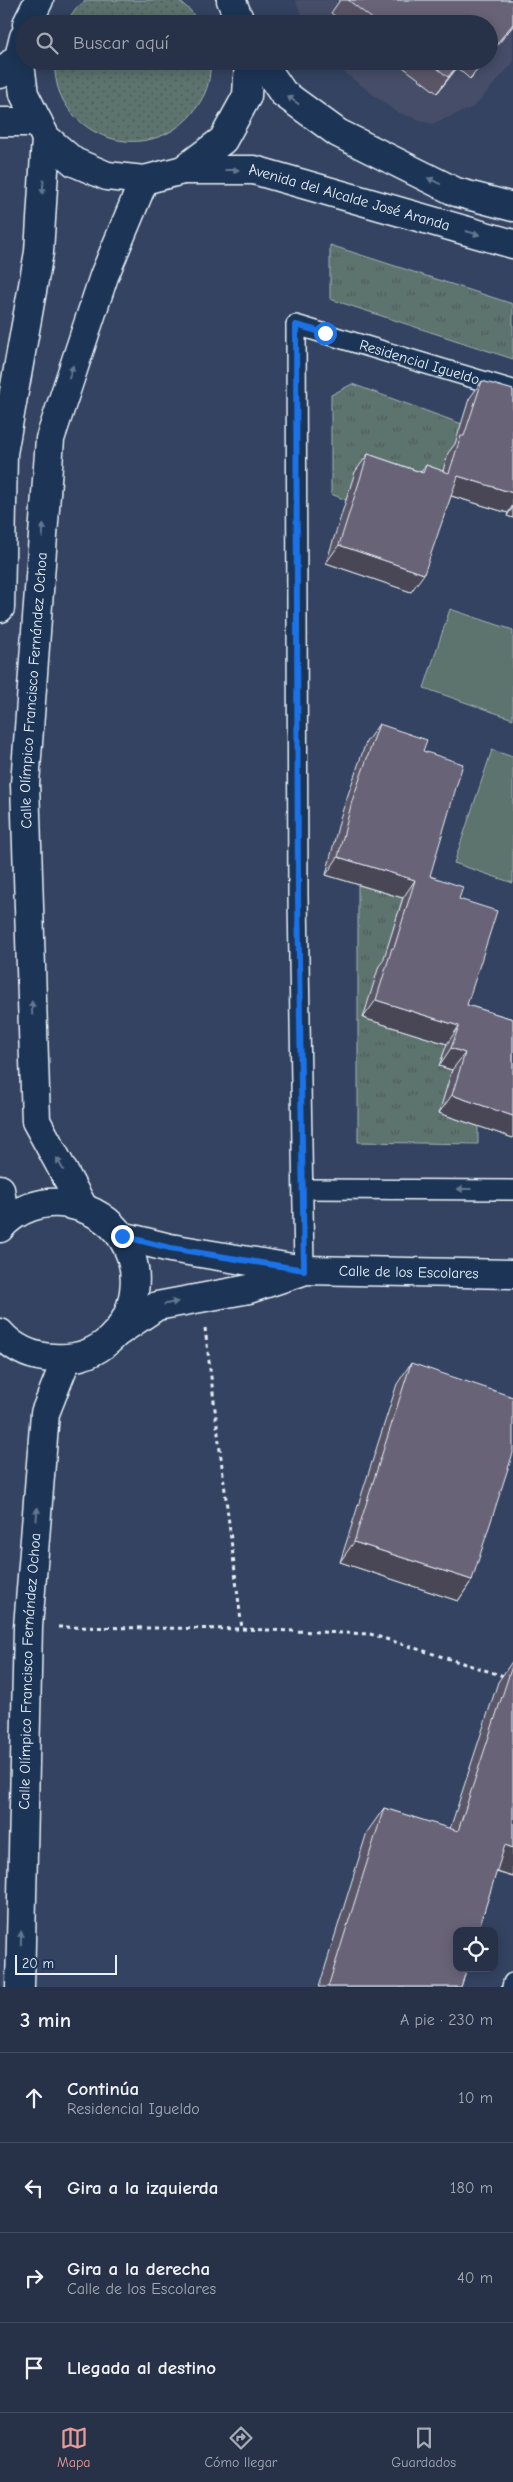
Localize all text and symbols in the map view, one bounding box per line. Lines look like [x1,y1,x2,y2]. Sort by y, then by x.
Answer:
search box [15,15,498,70]
icon: search [33,29,61,57]
text: Buscar aquí [73,32,169,54]
one-way arrow [286,95,300,105]
street label: Avenida del Alcalde José Aranda [249,161,452,235]
one-way arrow [224,166,240,174]
one-way arrow [427,177,441,185]
one-way arrow [38,179,46,195]
one-way arrow [466,229,481,237]
route start [314,322,337,345]
street label: Residencial Igueldo [357,335,482,389]
one-way arrow [68,364,76,379]
one-way arrow [40,523,48,539]
street label: Calle Olímpico Francisco Fernández Ochoa [16,552,51,829]
one-way arrow [28,999,36,1015]
one-way arrow [56,1157,64,1171]
one-way arrow [456,1185,472,1193]
route end [111,1225,134,1248]
street label: Calle de los Escolares [339,1262,479,1282]
one-way arrow [163,1299,179,1307]
one-way arrow [33,1505,41,1521]
street label: Calle Olímpico Francisco Fernández Ochoa [15,1532,44,1810]
map controls [453,1927,498,1972]
button: locate [453,1927,498,1972]
one-way arrow [17,1930,25,1946]
scale bar [15,1952,118,1975]
text: 20 m [22,1955,54,1972]
text: 3 min [20,2008,71,2032]
text: A pie · 230 m [400,2011,493,2029]
text: Continúa [67,2078,139,2100]
icon: ahead [20,2084,48,2112]
text: 10 m [458,2089,493,2107]
text: Residencial Igueldo [67,2100,200,2118]
icon: left [20,2174,48,2202]
text: Gira a la izquierda [67,2177,218,2199]
text: 180 m [450,2179,493,2197]
text: Gira a la derecha [67,2258,210,2280]
icon: right [20,2264,48,2292]
text: 40 m [457,2269,493,2287]
text: Calle de los Escolares [67,2280,216,2298]
icon: arrive [20,2354,48,2382]
text: Llegada al destino [67,2357,216,2379]
tab: Mapa [57,2424,91,2471]
tab: Cómo llegar [204,2424,277,2471]
tab: Guardados [391,2424,456,2471]

